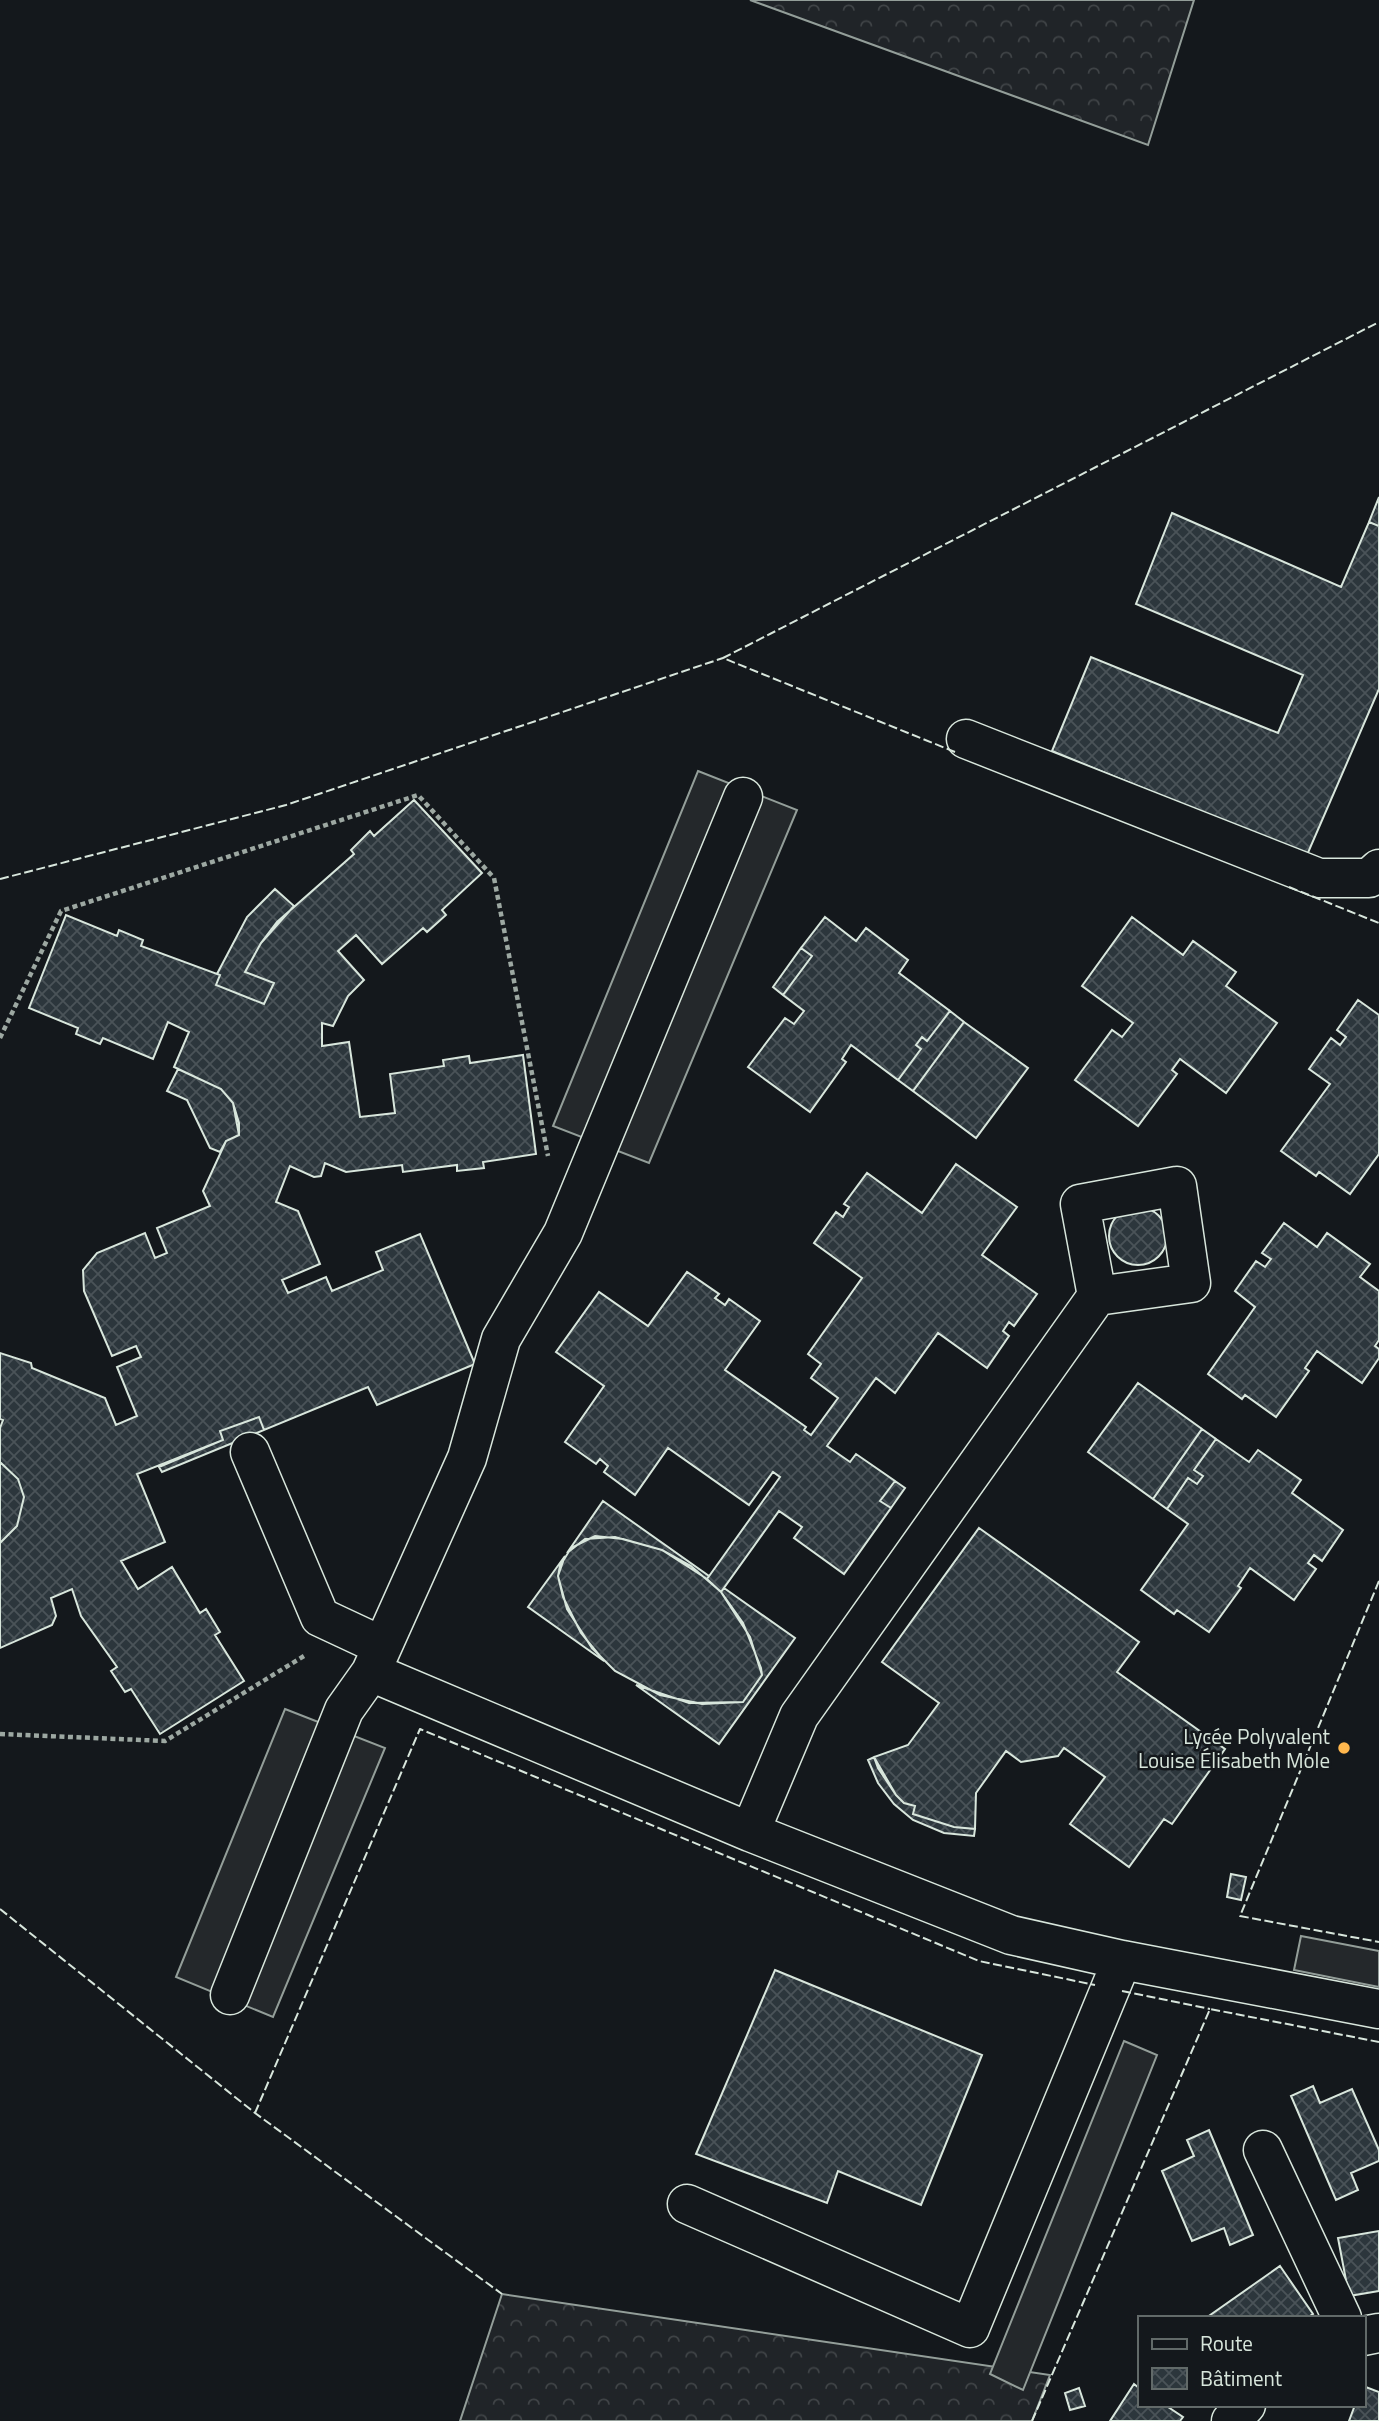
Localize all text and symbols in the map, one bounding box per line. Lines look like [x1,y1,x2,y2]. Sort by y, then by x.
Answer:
place label: Lycée Polyvalent Louise Élisabeth Mole [1138,1720,1331,1776]
marker: Lycée Polyvalent Louise Élisabeth Mole [1336,1740,1352,1756]
legend [1138,2316,1365,2407]
text: Route [1200,2327,1253,2359]
text: Bâtiment [1200,2362,1283,2394]

